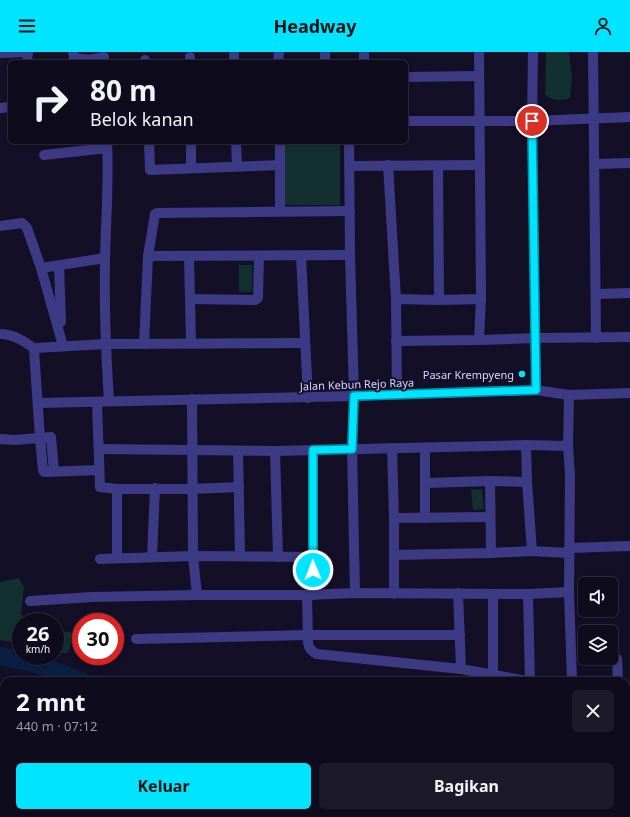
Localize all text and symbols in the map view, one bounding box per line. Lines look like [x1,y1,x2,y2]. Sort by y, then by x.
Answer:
text: Headway [273,14,357,38]
icon: menu [16,15,38,37]
icon: person [592,15,614,37]
text: 80 m [90,71,157,109]
icon: right [24,76,76,128]
pin [515,104,549,138]
text: Belok kanan [90,107,194,131]
icon: arrive [521,110,543,132]
place label: Pasar Krempyeng [423,367,514,382]
marker: Pasar Krempyeng [517,369,527,379]
street label: Jalan Kebun Rejo Raya [299,375,414,394]
position arrow [292,549,334,591]
map controls [578,577,618,665]
button: sound [578,577,618,617]
speed limit sign: 30 [72,613,124,665]
text: 26 [27,620,49,647]
button: layers [578,625,618,665]
text: km/h [26,642,50,656]
text: 2 mnt [16,685,85,718]
button: close [572,690,614,732]
text: 440 m · 07:12 [16,717,97,735]
button: Keluar [16,763,311,809]
button: Bagikan [319,763,614,809]

